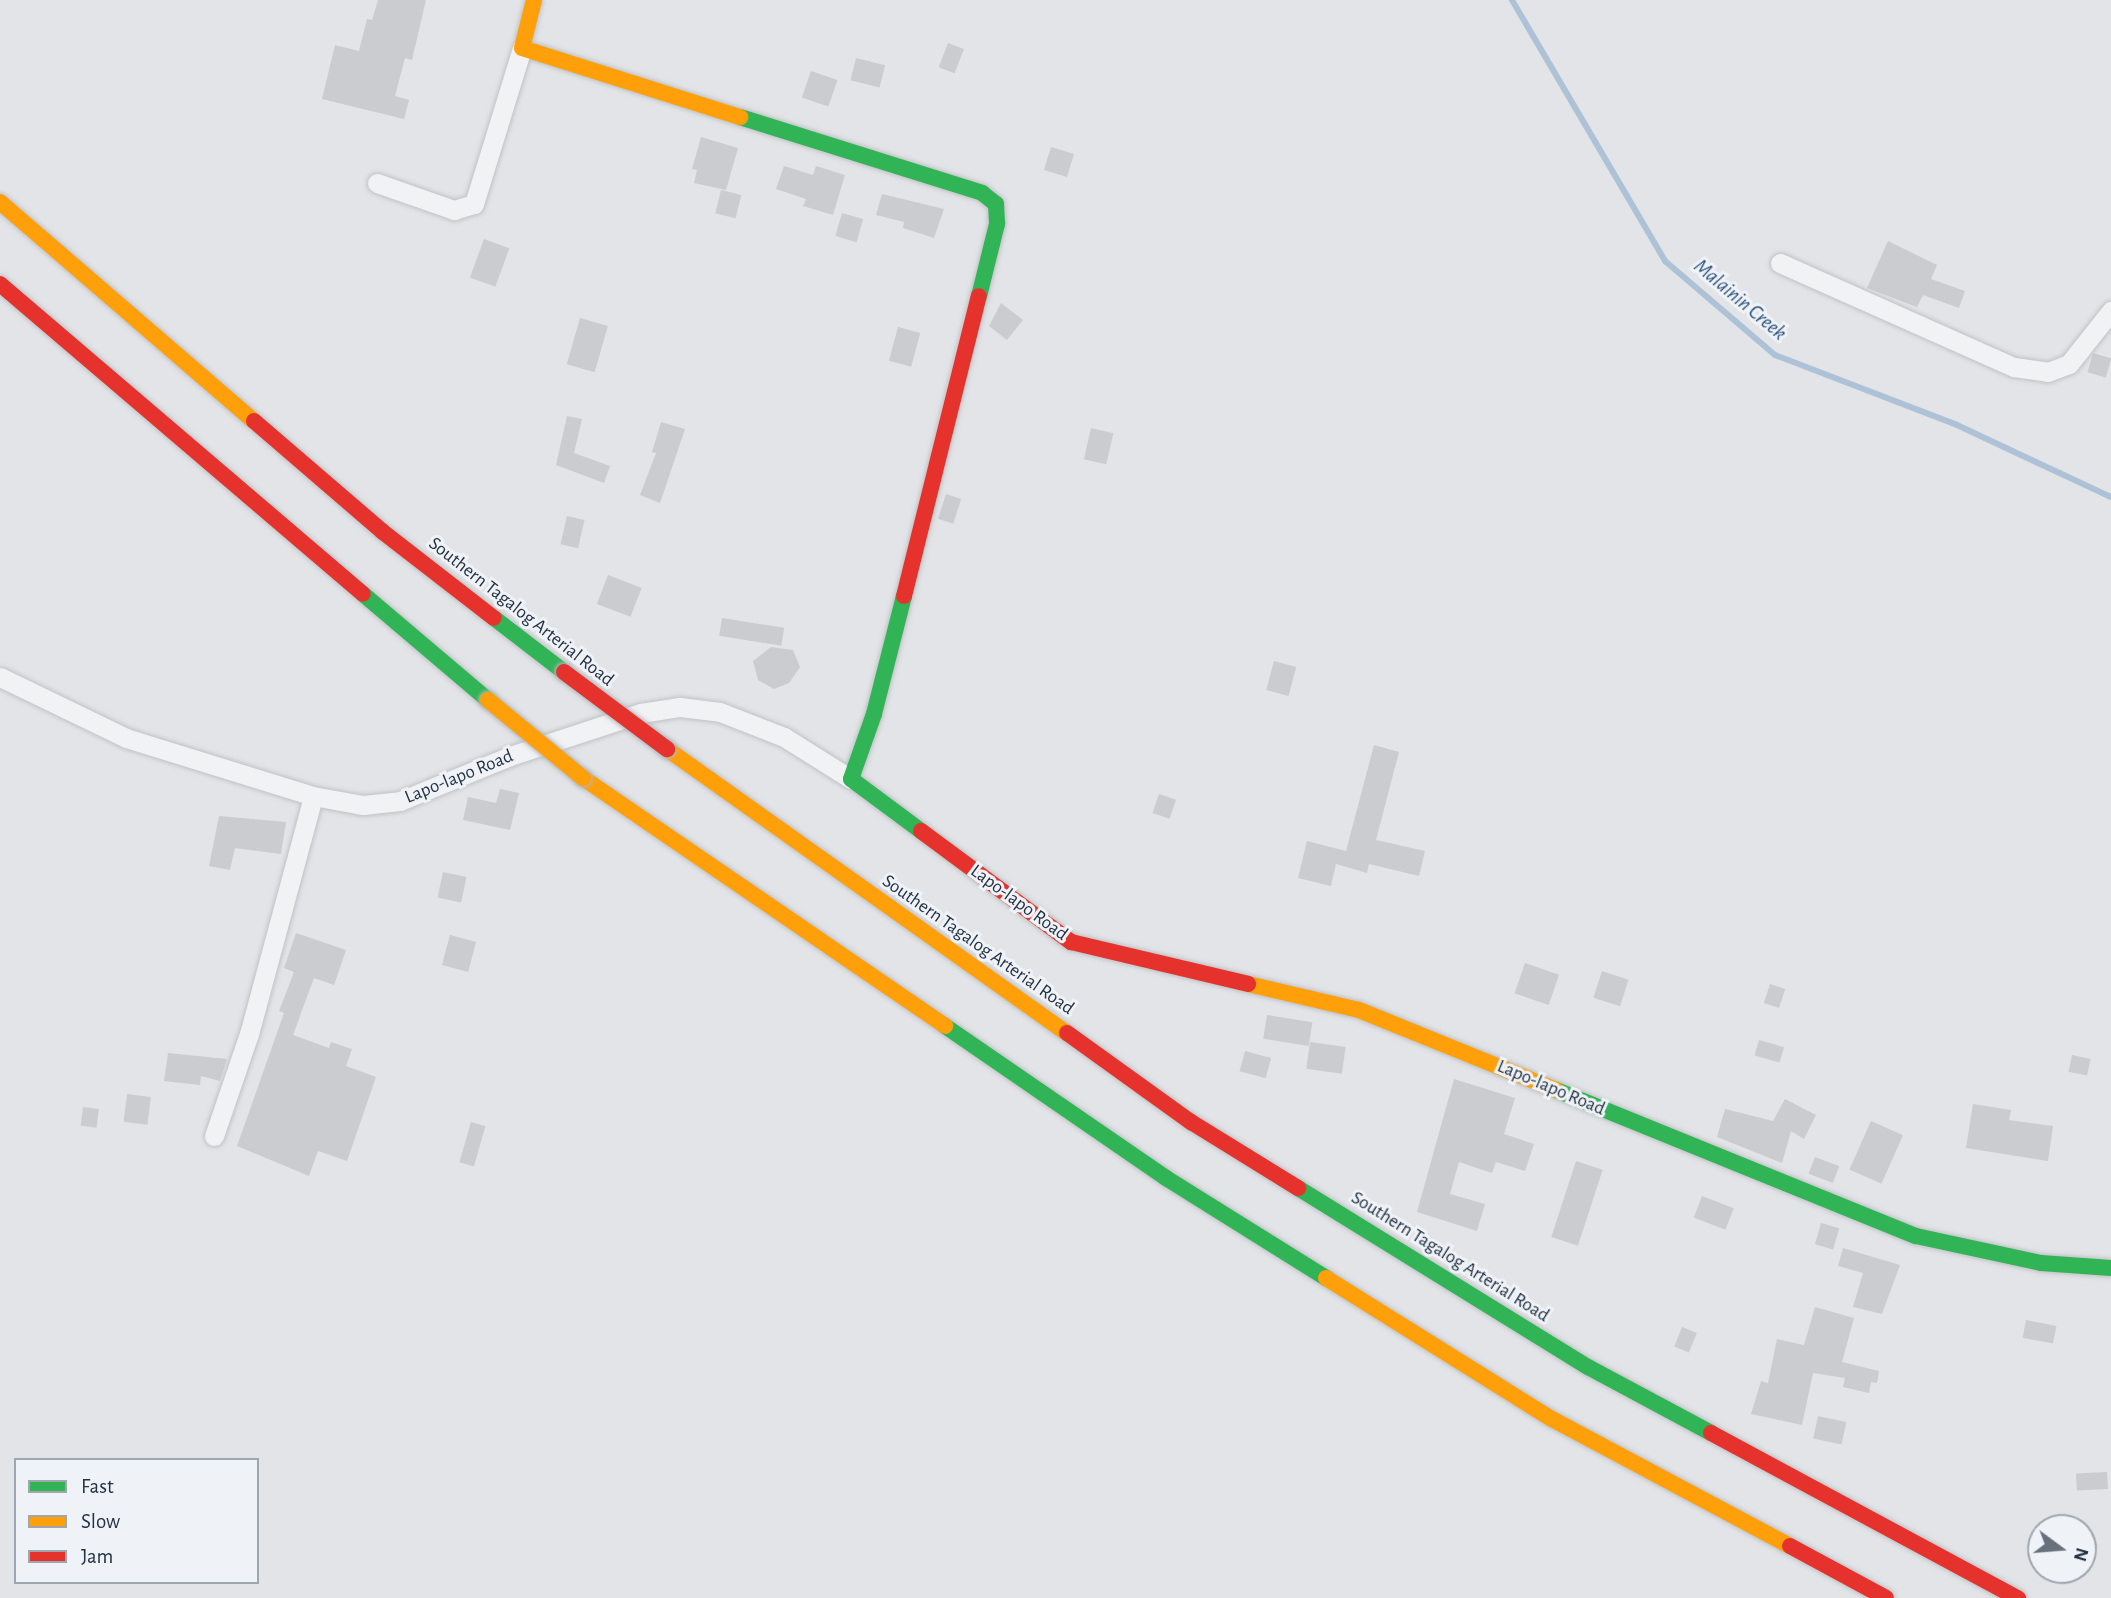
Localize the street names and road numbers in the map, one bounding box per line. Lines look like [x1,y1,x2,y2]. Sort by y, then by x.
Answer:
street label: Southern Tagalog Arterial Road [424,533,618,691]
street label: Lapo-lapo Road [401,745,517,809]
street label: Lapo-lapo Road [966,860,1072,946]
street label: Southern Tagalog Arterial Road [878,870,1078,1020]
street label: Lapo-lapo Road [1494,1055,1608,1121]
street label: Southern Tagalog Arterial Road [1347,1187,1553,1327]

